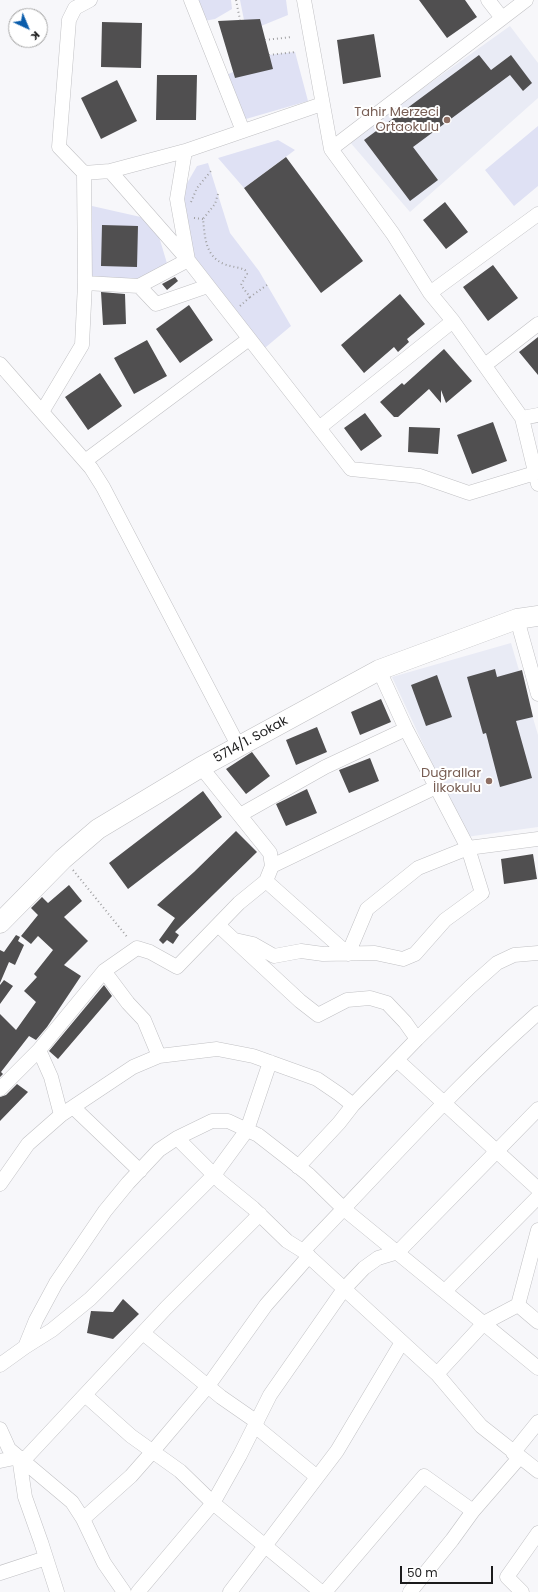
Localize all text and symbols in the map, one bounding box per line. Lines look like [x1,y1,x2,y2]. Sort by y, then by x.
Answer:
north arrow [8,8,48,48]
text: K [27,27,44,44]
place label: Tahir Merzeci Ortaokulu [354,105,439,136]
marker: Tahir Merzeci Ortaokulu [442,115,452,125]
street label: 5714/1. Sokak [211,713,291,767]
place label: Duğrallar İlkokulu [421,766,481,797]
marker: Duğrallar İlkokulu [484,776,494,786]
scale bar [402,1558,495,1584]
text: 50 m [407,1564,438,1581]

